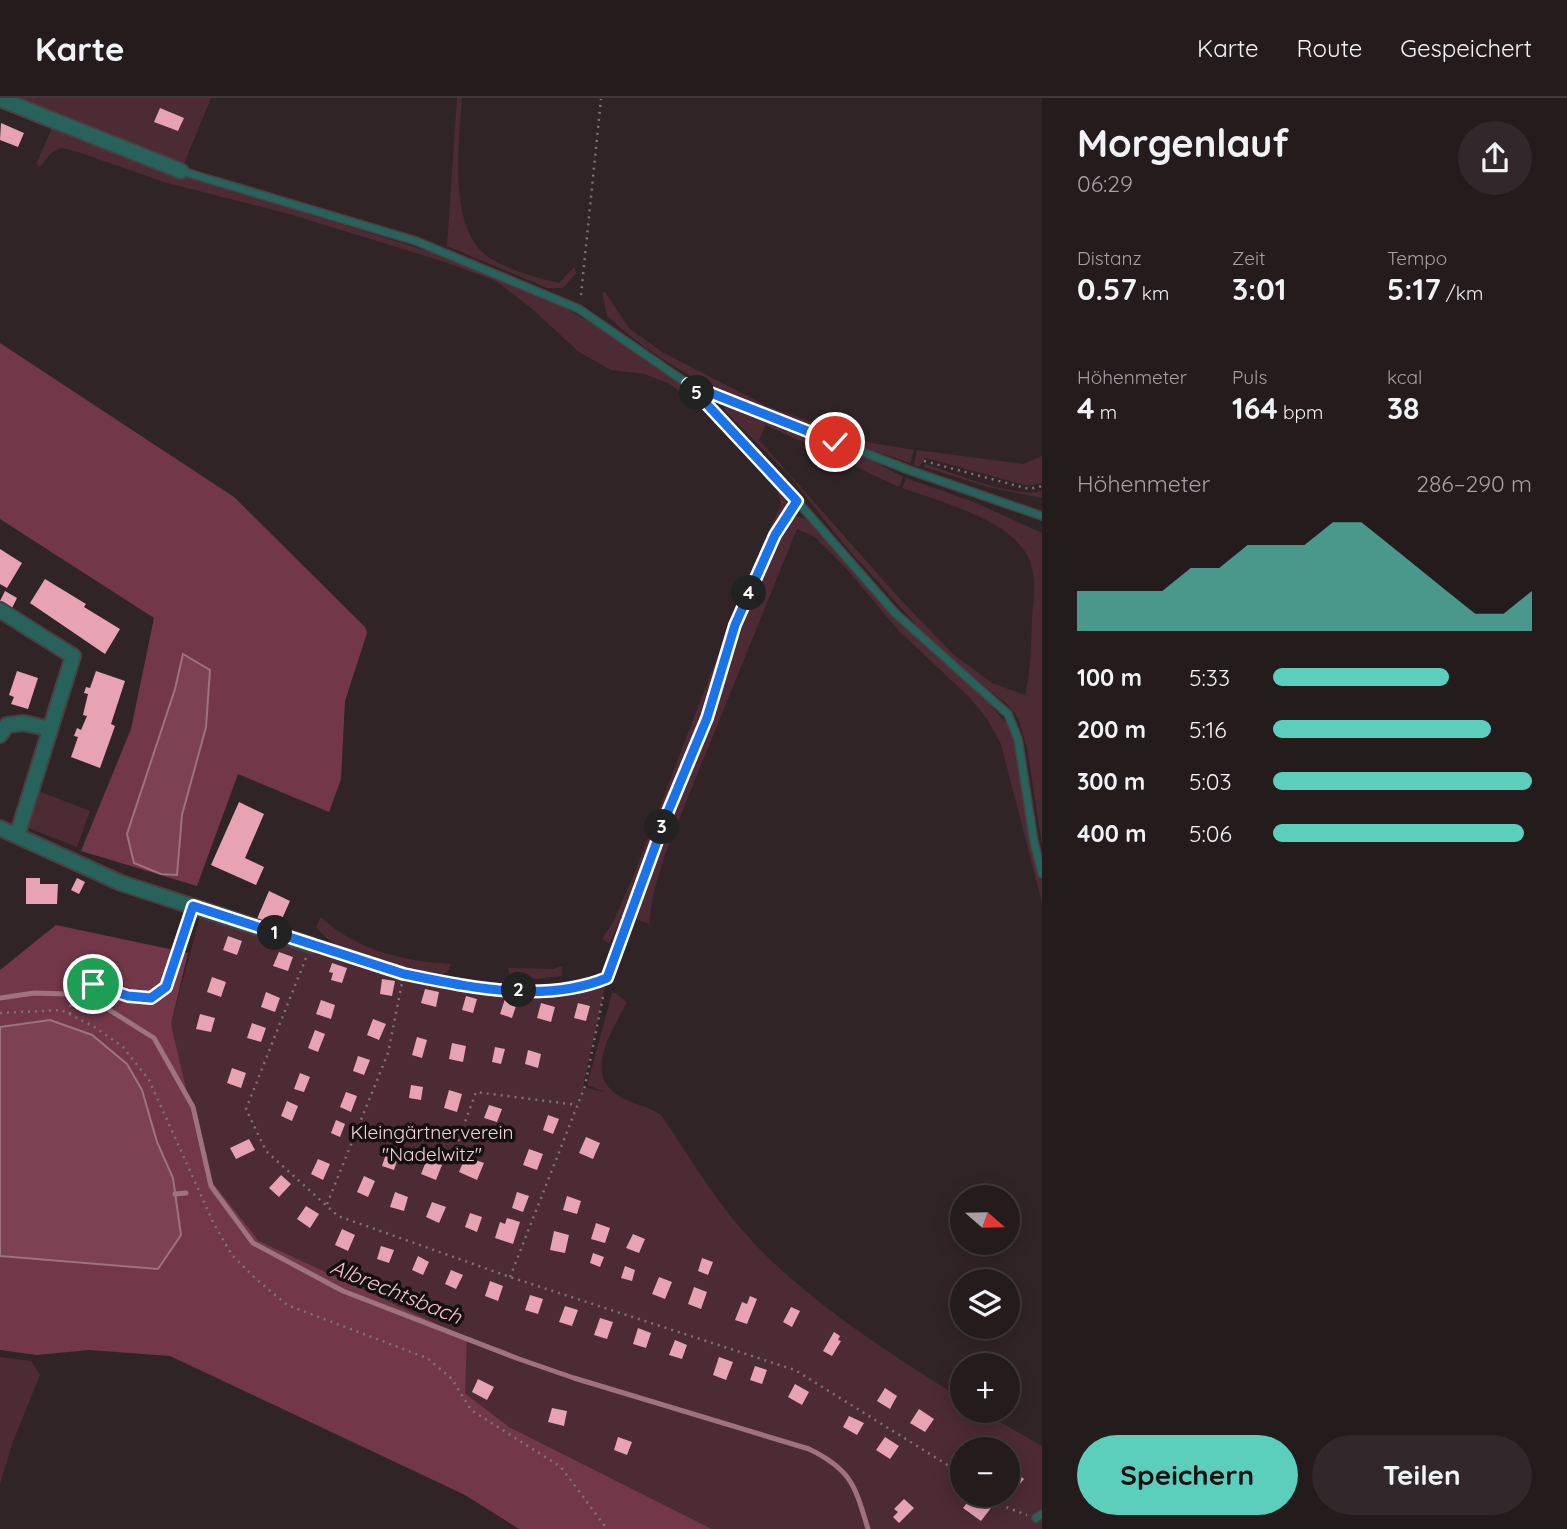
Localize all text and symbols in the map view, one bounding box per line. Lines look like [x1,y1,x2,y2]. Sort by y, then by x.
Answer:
text: Karte [35,28,124,69]
text: Karte [1197,33,1259,63]
text: Route [1297,33,1362,63]
text: Gespeichert [1400,33,1532,63]
text: Morgenlauf [1077,119,1289,167]
button: share [1458,121,1532,195]
text: 06:29 [1077,169,1133,198]
text: Distanz [1077,246,1142,270]
text: Zeit [1232,246,1265,270]
text: Tempo [1387,246,1447,270]
text: 0.57 [1077,270,1137,308]
text: 3:01 [1232,270,1286,308]
text: 5:17 [1387,270,1441,308]
text: km [1137,281,1169,305]
text: /km [1441,281,1483,305]
text: Höhenmeter [1077,365,1187,389]
text: Puls [1232,365,1267,389]
text: kcal [1387,365,1422,389]
pin: 5 [680,376,714,410]
text: 5 [691,380,702,404]
text: 4 [1077,389,1095,427]
text: 164 [1232,389,1278,427]
text: 38 [1387,389,1420,427]
text: m [1095,400,1117,424]
text: bpm [1278,400,1323,424]
pin [805,412,865,472]
icon: check [816,423,854,461]
text: Höhenmeter [1077,469,1210,498]
text: 286–290 m [1416,469,1532,498]
pin: 4 [732,575,766,610]
text: 4 [743,580,754,604]
text: 100 m [1077,663,1142,692]
text: 5:33 [1189,663,1230,692]
text: 200 m [1077,715,1146,744]
text: 5:16 [1189,715,1227,744]
text: 300 m [1077,767,1145,796]
text: 5:03 [1189,767,1232,796]
pin: 3 [644,810,680,844]
text: 3 [656,814,667,838]
text: 400 m [1077,819,1146,848]
text: 5:06 [1189,819,1232,848]
pin: 1 [258,916,292,950]
text: 1 [271,920,278,944]
pin [63,954,123,1014]
icon: arrive [74,965,112,1003]
pin: 2 [502,972,536,1008]
text: 2 [513,977,524,1001]
park label: Kleingärtnerverein "Nadelwitz" [350,1120,514,1166]
north arrow [950,1185,1020,1255]
map controls [950,1185,1020,1507]
water label: Albrechtsbach [327,1253,467,1330]
button: layers [950,1269,1020,1339]
button: + [950,1353,1020,1423]
button: Speichern [1077,1435,1298,1515]
button: Teilen [1312,1435,1532,1515]
button: − [950,1437,1020,1507]

